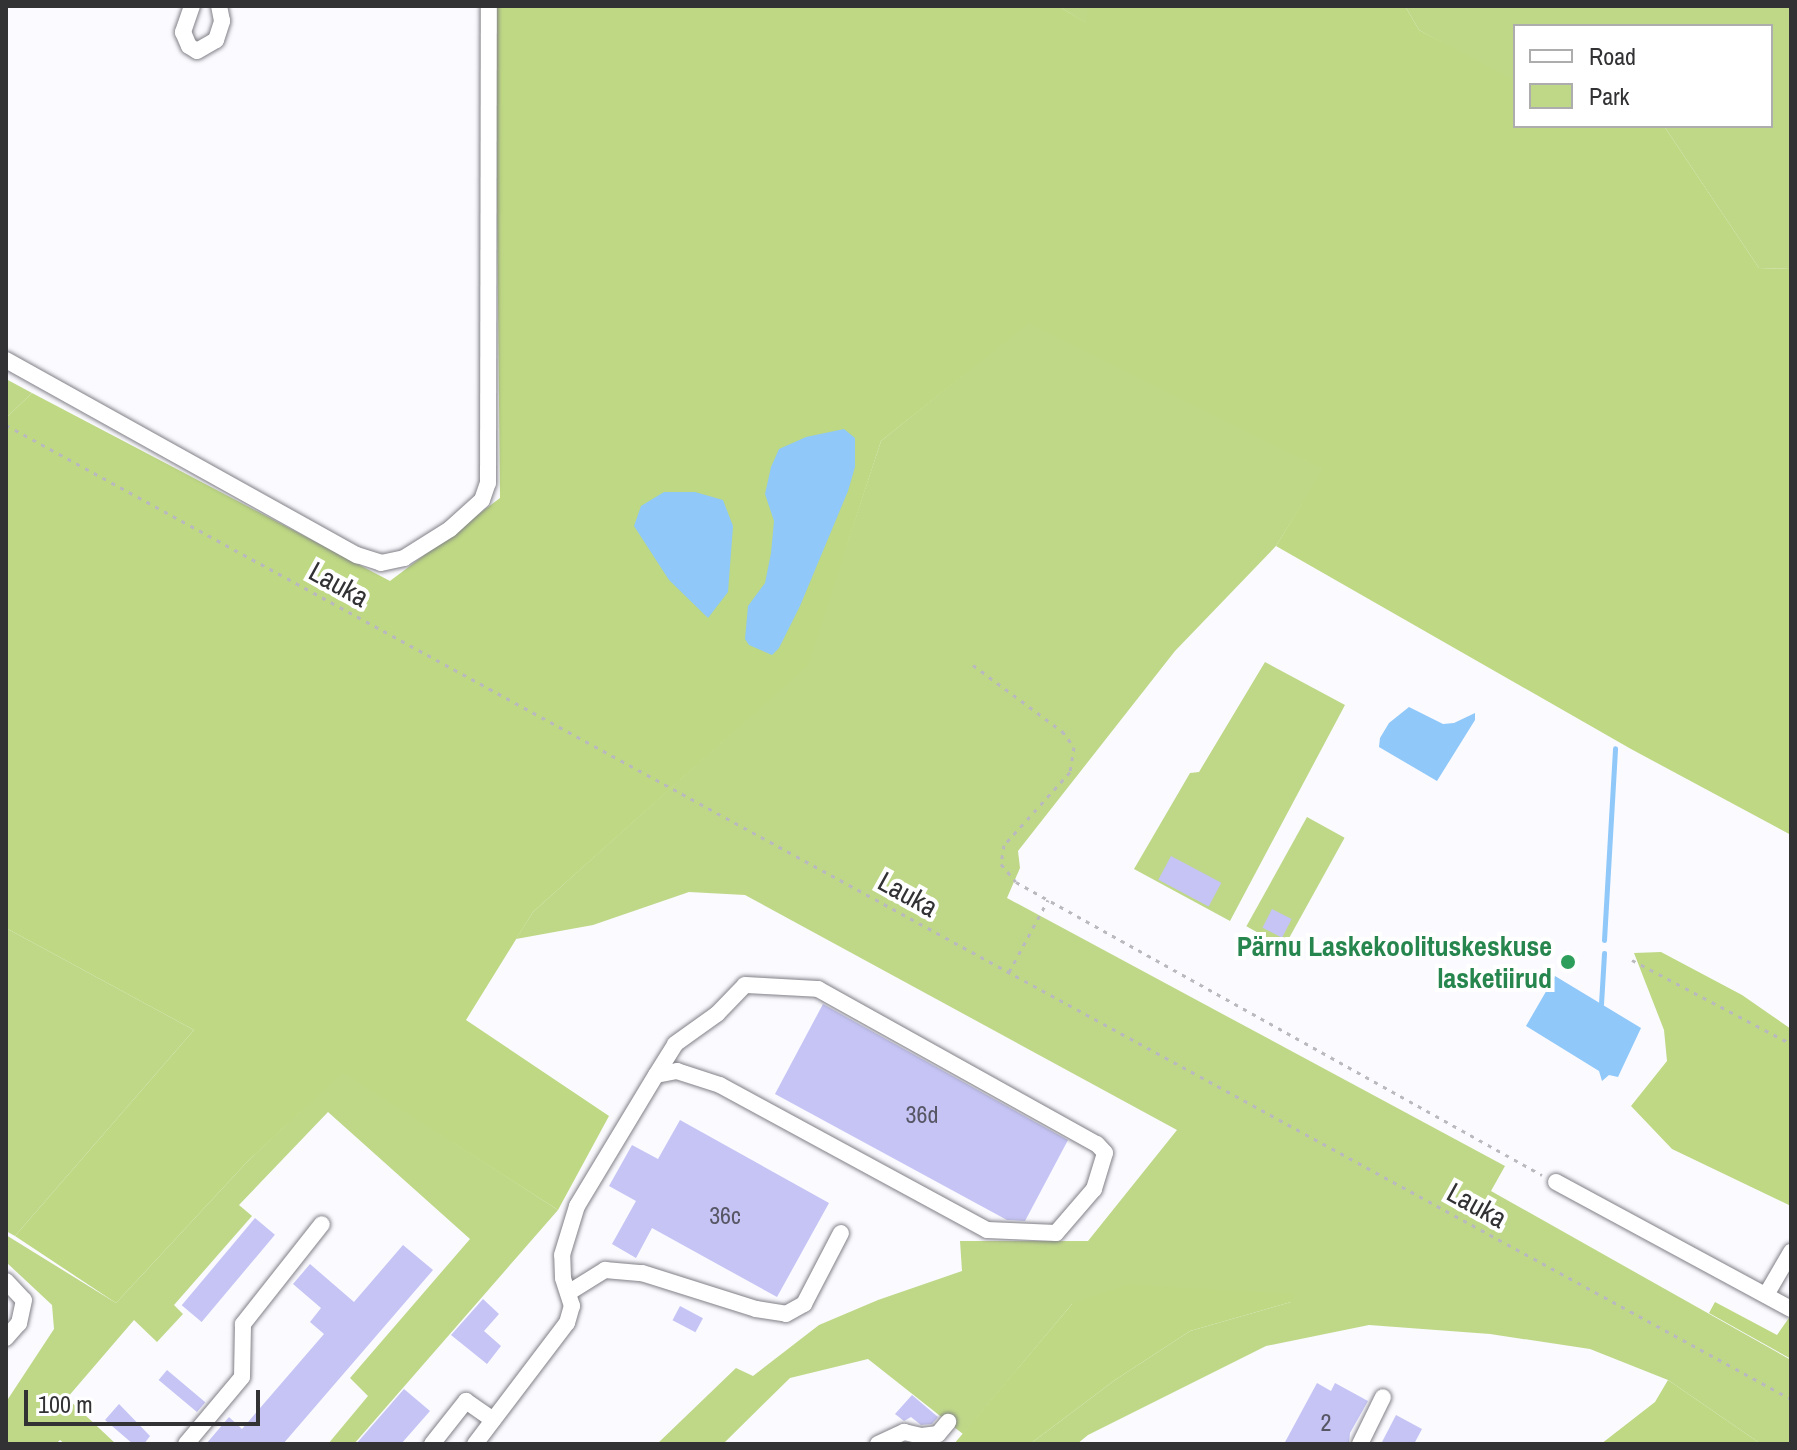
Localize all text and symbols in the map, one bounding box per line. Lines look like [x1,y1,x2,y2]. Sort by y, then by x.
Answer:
legend [1513,24,1773,128]
text: Road [1589,40,1636,72]
text: Park [1589,80,1629,112]
street label: Lauka [304,554,374,614]
street label: Lauka [873,864,943,924]
place label: Pärnu Laskekoolituskeskuse lasketiirud [1237,929,1552,995]
marker: Pärnu Laskekoolituskeskuse lasketiirud [1559,953,1577,971]
house number: 36d [906,1101,938,1129]
street label: Lauka [1442,1175,1512,1235]
house number: 36c [709,1202,741,1230]
scale bar [28,1374,264,1424]
text: 100 m [38,1388,93,1420]
house number: 2 [1321,1409,1331,1437]

